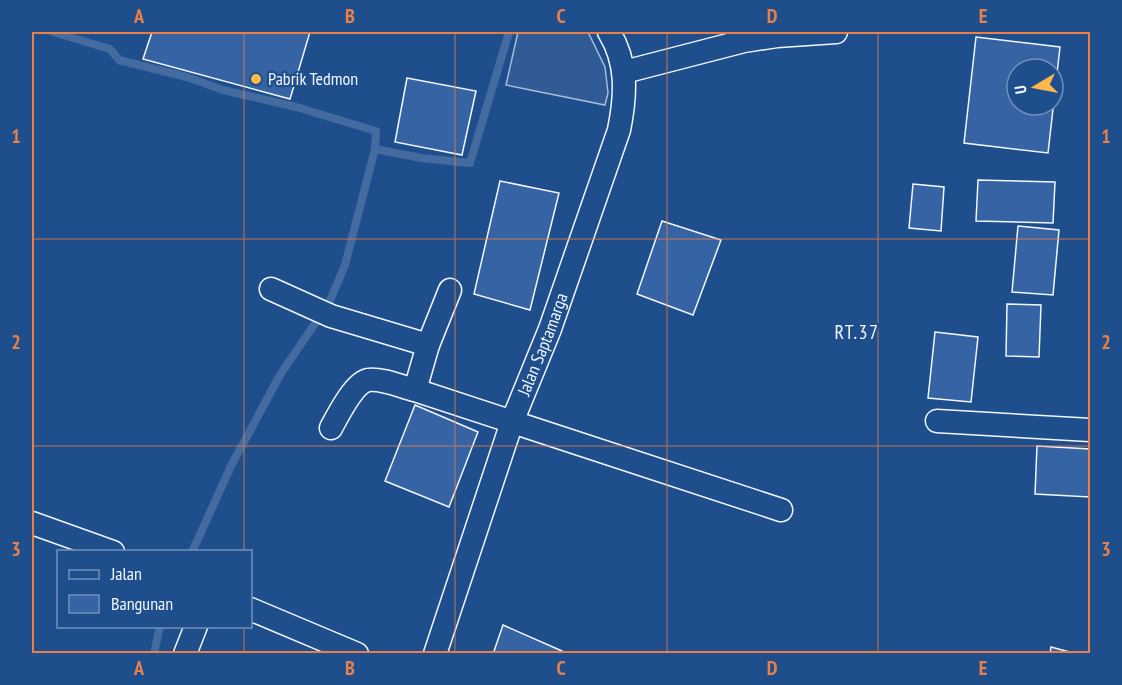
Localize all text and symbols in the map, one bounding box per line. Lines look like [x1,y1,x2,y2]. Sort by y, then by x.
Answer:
text: A [133,3,145,29]
text: B [345,3,355,29]
text: C [556,3,566,29]
text: D [767,3,778,29]
text: E [979,3,987,29]
north arrow [1005,57,1065,117]
place label: Pabrik Tedmon [268,67,358,90]
marker: Pabrik Tedmon [249,72,263,86]
text: U [1010,84,1031,95]
text: 1 [11,123,21,149]
text: 1 [1101,123,1111,149]
street label: Jalan Saptamarga [512,290,573,400]
district label: RT.37 [835,319,880,345]
text: 2 [11,329,21,355]
text: 2 [1101,329,1111,355]
text: 3 [11,536,21,562]
text: 3 [1101,536,1111,562]
legend [57,550,252,628]
text: Jalan [110,562,142,585]
text: Bangunan [111,592,173,615]
text: A [133,655,145,681]
text: B [345,655,355,681]
text: C [556,655,566,681]
text: D [767,655,778,681]
text: E [979,655,987,681]

